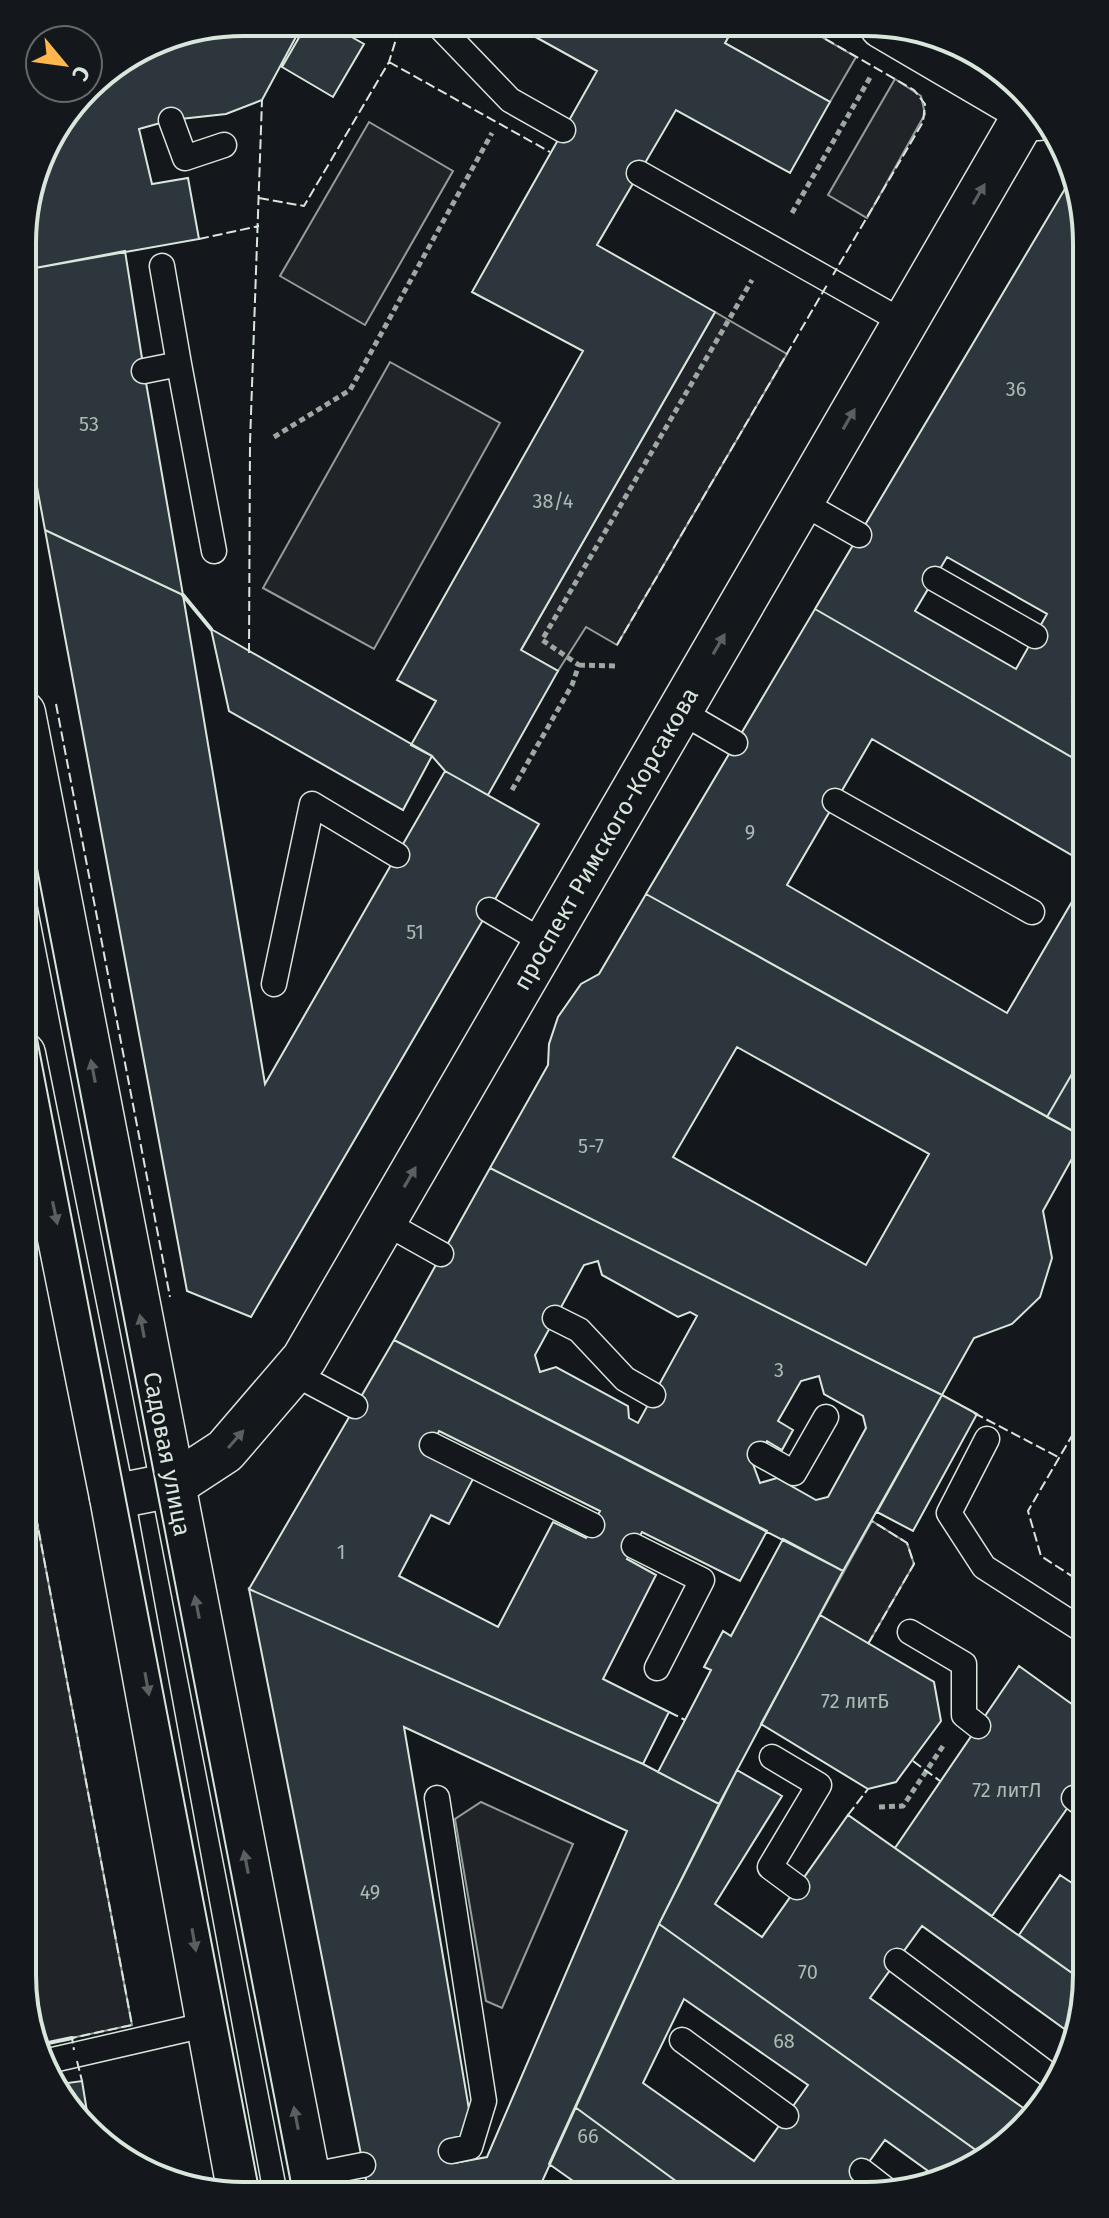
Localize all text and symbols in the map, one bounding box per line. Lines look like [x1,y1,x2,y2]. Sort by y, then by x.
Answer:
north arrow [24,24,104,104]
text: С [66,61,96,86]
one-way arrow [972,183,986,205]
house number: 36 [1006,377,1026,401]
one-way arrow [842,408,856,430]
house number: 53 [79,412,99,436]
house number: 38/4 [532,489,574,513]
one-way arrow [712,633,726,655]
street label: проспект Римского-Корсакова [508,683,704,995]
house number: 9 [745,820,755,844]
house number: 51 [406,920,424,944]
one-way arrow [86,1058,98,1083]
house number: 5-7 [578,1134,604,1158]
one-way arrow [403,1166,417,1188]
one-way arrow [50,1201,62,1226]
one-way arrow [136,1313,148,1338]
house number: 3 [774,1358,784,1382]
street label: Садовая улица [137,1370,197,1538]
one-way arrow [227,1429,244,1449]
house number: 1 [337,1540,345,1564]
one-way arrow [190,1594,203,1619]
one-way arrow [142,1672,154,1697]
house number: 72 литБ [821,1689,889,1713]
house number: 72 литЛ [972,1778,1042,1802]
one-way arrow [240,1850,252,1875]
house number: 49 [360,1880,380,1904]
one-way arrow [188,1928,200,1953]
house number: 70 [798,1960,818,1984]
house number: 68 [773,2029,795,2053]
one-way arrow [289,2105,302,2130]
house number: 66 [577,2124,599,2148]

